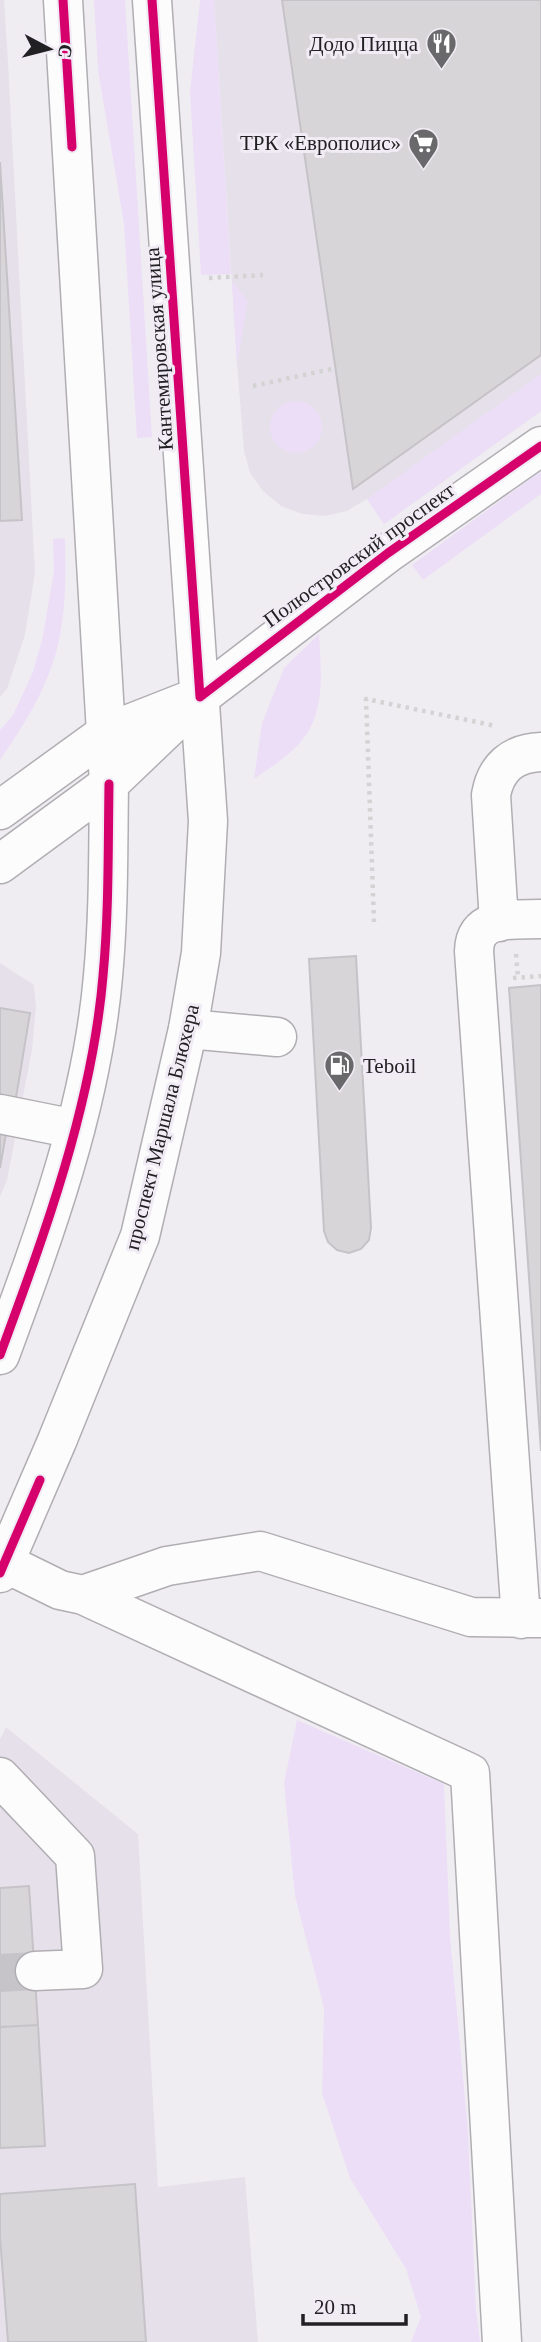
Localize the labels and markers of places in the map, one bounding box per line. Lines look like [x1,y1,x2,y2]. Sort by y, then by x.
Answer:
restaurant icon: Додо Пицца [424,27,458,71]
place label: Додо Пицца [309,32,419,56]
supermarket icon: ТРК «Европолис» [407,126,441,170]
place label: ТРК «Европолис» [240,131,401,155]
fuel station icon: Teboil [323,1049,357,1093]
place label: Teboil [363,1054,417,1078]

